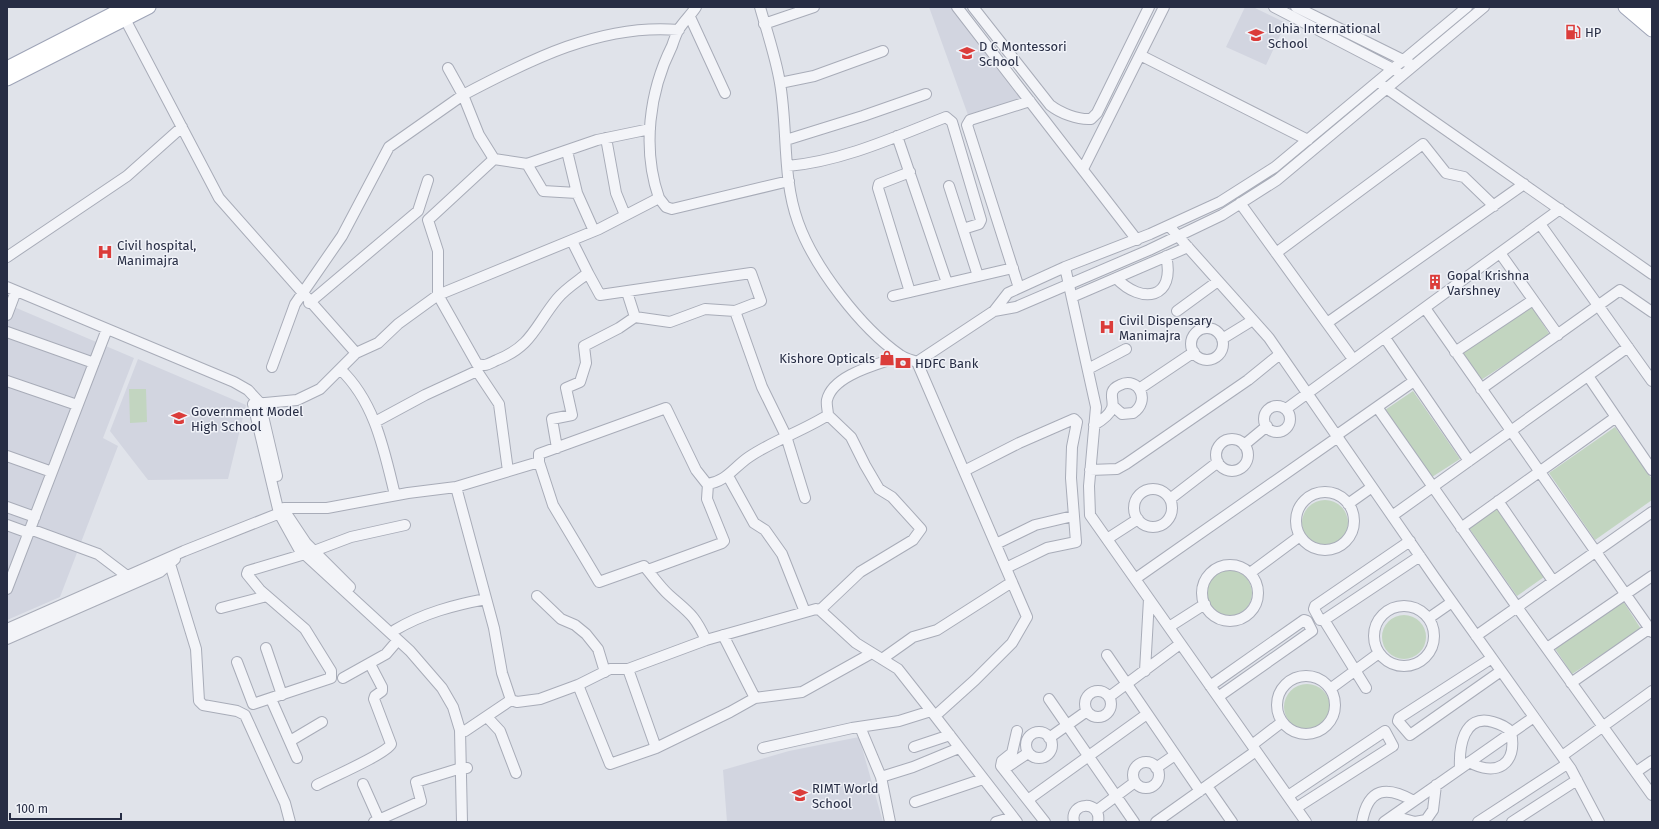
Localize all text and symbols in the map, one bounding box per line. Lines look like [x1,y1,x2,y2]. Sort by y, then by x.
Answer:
place label: Lohia International School [1268,21,1381,51]
fuel station icon: HP [1564,23,1582,41]
place label: HP [1585,25,1602,40]
school or university icon: Lohia International School [1247,26,1265,44]
place label: D C Montessori School [979,39,1067,69]
school or university icon: D C Montessori School [958,44,976,62]
place label: Civil hospital, Manimajra [117,238,196,268]
hospital icon: Civil hospital, Manimajra [96,243,114,261]
place label: Gopal Krishna Varshney [1447,268,1529,298]
building icon: Gopal Krishna Varshney [1426,273,1444,291]
place label: Civil Dispensary Manimajra [1119,313,1213,343]
hospital icon: Civil Dispensary Manimajra [1098,318,1116,336]
shop icon: Kishore Opticals [878,349,896,367]
place label: Kishore Opticals [779,351,875,366]
bank icon: HDFC Bank [894,354,912,372]
place label: HDFC Bank [915,356,979,371]
place label: Government Model High School [191,404,303,434]
school or university icon: Government Model High School [170,409,188,427]
place label: RIMT World School [812,781,879,811]
school or university icon: RIMT World School [791,786,809,804]
scale bar [10,795,121,821]
text: 100 m [16,802,48,816]

